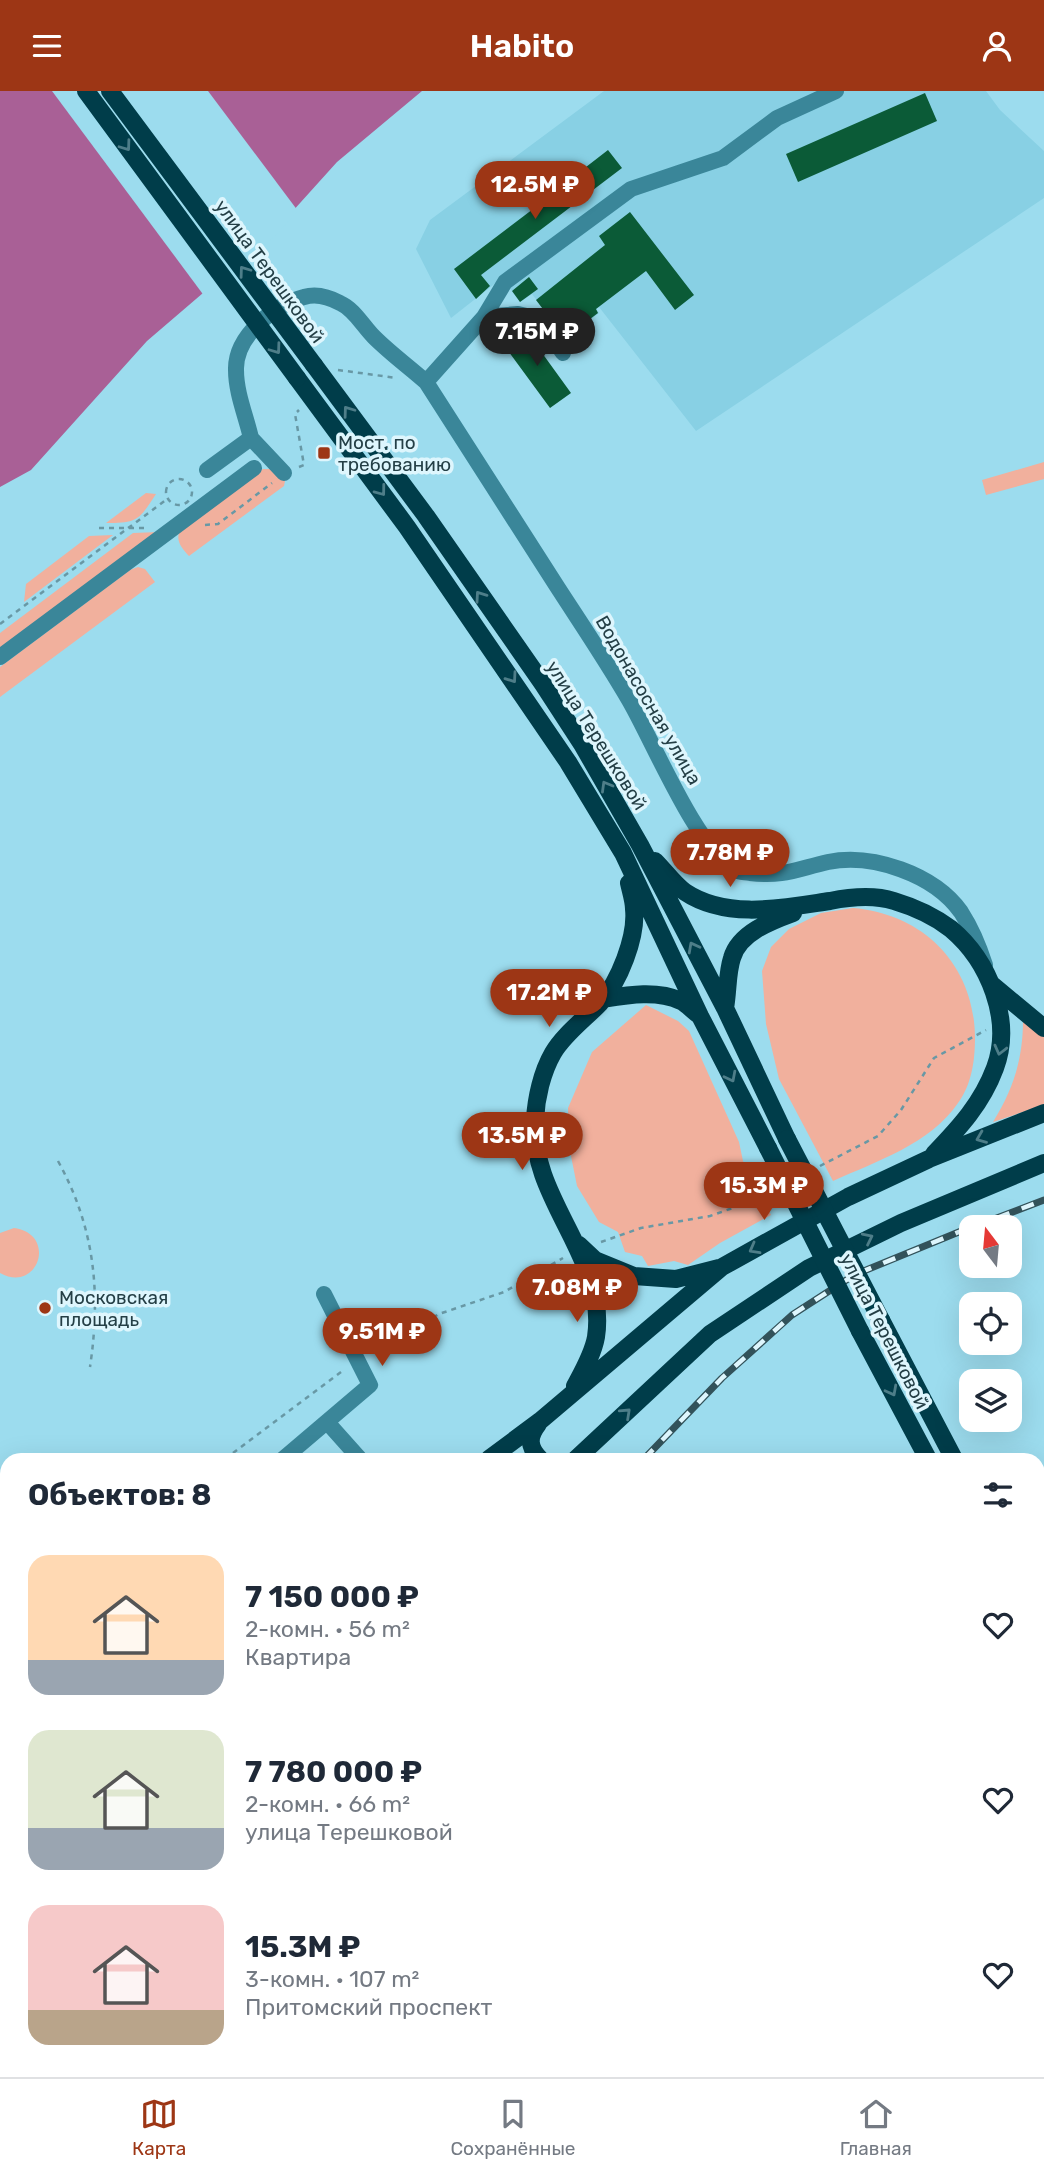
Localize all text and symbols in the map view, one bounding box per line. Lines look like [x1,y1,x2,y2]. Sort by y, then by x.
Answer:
icon: menu [28,27,66,65]
text: Habito [470,27,574,65]
icon: person [978,27,1016,65]
one-way arrow [118,138,131,151]
pin: 12.5M ₽ [470,162,600,221]
text: 12.5M ₽ [491,170,579,198]
street label: улица Терешковой [210,195,329,347]
one-way arrow [240,266,252,279]
pin: 7.15M ₽ [472,309,602,368]
text: 7.15M ₽ [495,317,579,345]
one-way arrow [267,341,280,354]
one-way arrow [343,407,356,419]
place label: Мост, по требованию [338,431,451,476]
marker: Мост, по требованию [316,445,332,461]
one-way arrow [373,484,385,496]
one-way arrow [476,591,488,604]
street label: Водонасосная улица [591,612,706,789]
street label: улица Терешковой [541,656,652,814]
one-way arrow [504,670,516,683]
one-way arrow [601,780,614,793]
pin: 7.78M ₽ [665,829,795,889]
text: 7.78M ₽ [687,838,773,866]
one-way arrow [688,942,701,955]
pin: 17.2M ₽ [484,969,614,1029]
text: 17.2M ₽ [506,978,592,1006]
one-way arrow [994,1044,1008,1056]
one-way arrow [723,1070,737,1082]
pin: 13.5M ₽ [457,1112,587,1172]
text: 13.5M ₽ [478,1121,566,1149]
one-way arrow [975,1130,987,1144]
pin: 15.3M ₽ [699,1163,829,1222]
text: 15.3M ₽ [720,1171,808,1199]
north arrow [959,1215,1022,1277]
map controls [959,1215,1022,1432]
one-way arrow [861,1233,874,1247]
one-way arrow [749,1241,762,1254]
street label: улица Терешковой [835,1250,934,1413]
pin: 7.08M ₽ [512,1265,642,1324]
text: 7.08M ₽ [532,1273,622,1301]
place label: Московская площадь [59,1286,168,1331]
button: locate [959,1292,1022,1355]
marker: Московская площадь [37,1300,53,1316]
pin: 9.51M ₽ [317,1309,447,1368]
text: 9.51M ₽ [339,1317,425,1345]
button: layers [959,1369,1022,1432]
one-way arrow [884,1384,897,1396]
one-way arrow [618,1409,631,1422]
icon: filters [979,1476,1017,1514]
text: Объектов: 8 [28,1477,212,1513]
text: 7 150 000 ₽ [245,1579,419,1615]
icon: home [84,1583,168,1667]
icon: heart [979,1606,1017,1644]
text: 2-комн. · 56 m² [245,1615,410,1643]
text: Квартира [245,1643,351,1671]
text: 7 780 000 ₽ [245,1754,422,1790]
icon: home [84,1758,168,1842]
icon: heart [979,1781,1017,1819]
text: 2-комн. · 66 m² [245,1790,410,1818]
text: улица Терешковой [245,1818,453,1846]
text: 15.3M ₽ [245,1929,360,1965]
icon: home [84,1933,168,2017]
icon: heart [979,1956,1017,1994]
text: 3-комн. · 107 m² [245,1965,419,1993]
text: Притомский проспект [245,1993,492,2021]
tab: Карта [132,2095,186,2160]
tab: Сохранённые [450,2095,576,2160]
tab: Главная [840,2095,912,2160]

